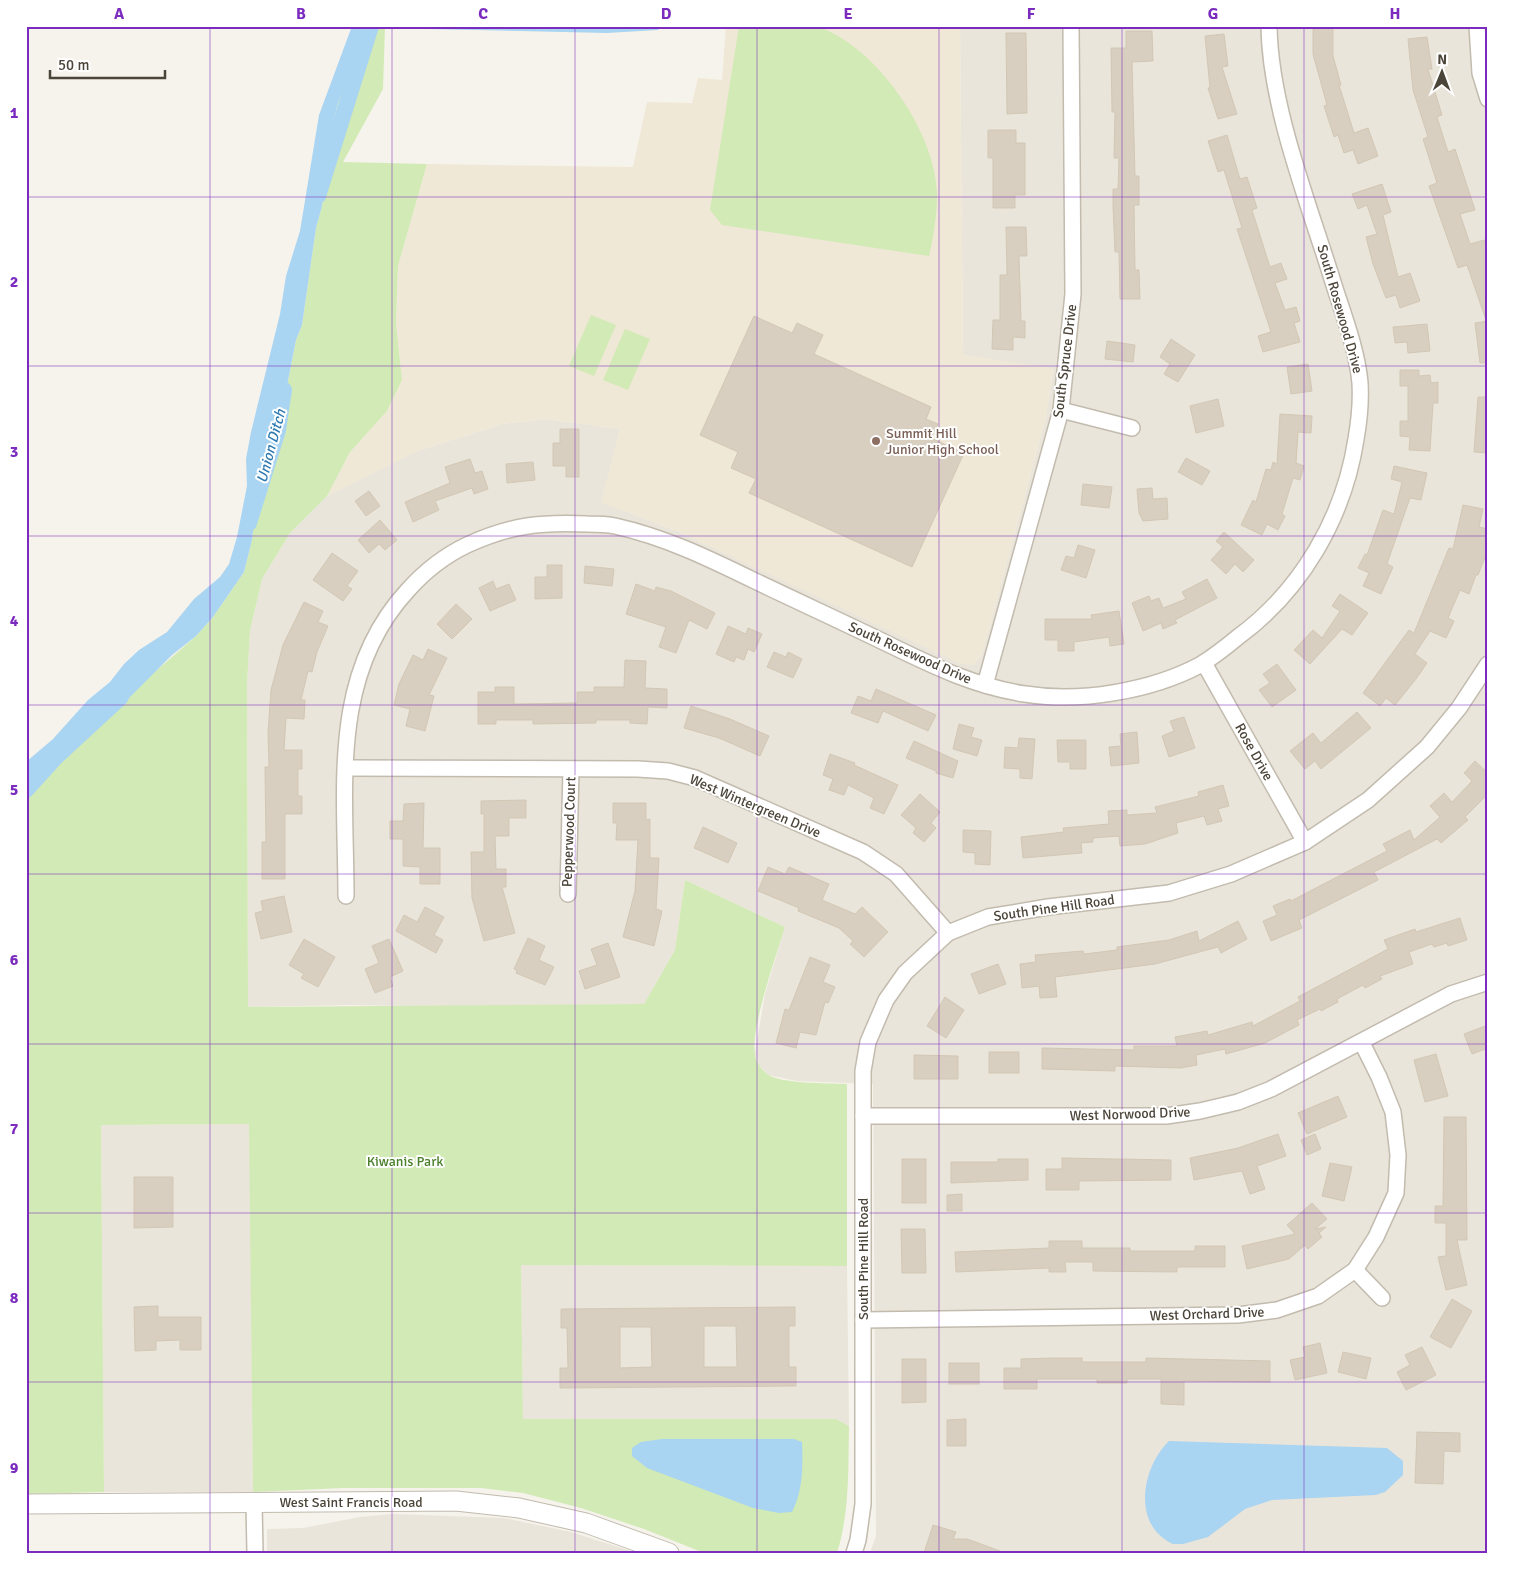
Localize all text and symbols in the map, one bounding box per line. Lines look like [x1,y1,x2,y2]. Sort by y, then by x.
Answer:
text: A [114,4,125,24]
text: B [296,4,306,24]
text: C [478,4,488,24]
text: D [661,4,672,24]
text: E [843,4,853,24]
text: F [1027,4,1036,24]
text: G [1208,4,1218,24]
text: H [1390,4,1400,24]
scale bar [50,48,165,80]
north arrow [1416,48,1466,98]
text: N [1437,51,1447,68]
text: 50 m [58,56,89,74]
text: 1 [10,103,19,123]
street label: South Rosewood Drive [1313,243,1367,375]
text: 2 [10,272,18,292]
street label: South Spruce Drive [1050,303,1080,419]
water label: Union Ditch [253,406,290,485]
place label: Summit Hill Junior High School [886,425,999,458]
marker: Summit Hill Junior High School [870,435,882,447]
text: 3 [10,442,18,462]
text: 4 [10,611,19,631]
street label: South Rosewood Drive [846,618,974,688]
street label: Rose Drive [1231,720,1277,784]
street label: West Wintergreen Drive [687,771,823,841]
street label: Pepperwood Court [559,776,579,888]
text: 5 [10,780,18,800]
street label: South Pine Hill Road [992,891,1116,925]
text: 6 [10,950,19,970]
street label: West Norwood Drive [1069,1103,1191,1125]
text: 7 [10,1119,19,1139]
park label: Kiwanis Park [367,1153,443,1170]
street label: South Pine Hill Road [855,1198,872,1320]
text: 8 [10,1288,19,1308]
street label: West Orchard Drive [1149,1304,1265,1324]
text: 9 [10,1458,19,1478]
street label: West Saint Francis Road [279,1494,423,1511]

